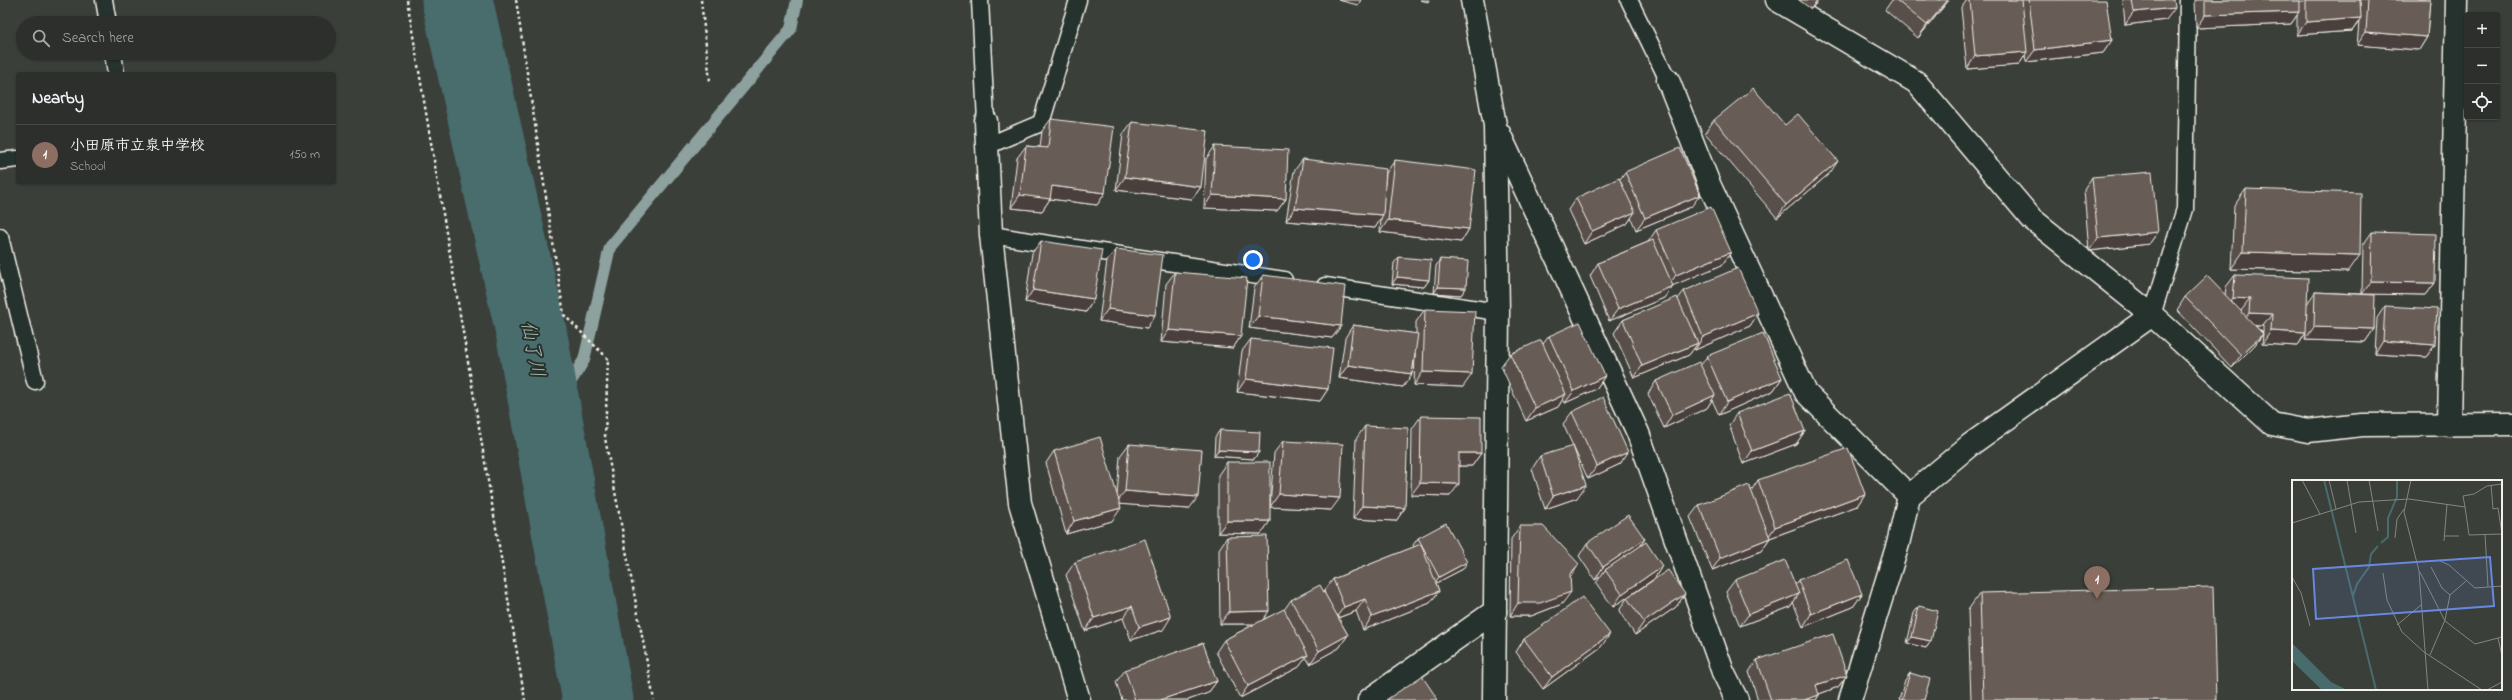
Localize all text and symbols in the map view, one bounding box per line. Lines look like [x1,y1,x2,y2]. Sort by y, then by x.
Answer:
map controls [2464,12,2500,120]
button: + [2464,12,2500,48]
search box [16,16,336,60]
icon: search [30,27,52,49]
text: Search here [62,27,134,49]
button: − [2464,48,2500,84]
button: locate [2464,84,2500,120]
text: Nearby [32,86,84,111]
text: 小田原市立泉中学校 [70,135,205,157]
text: 1 [43,145,47,164]
text: 150 m [289,145,320,164]
text: School [70,157,106,176]
your location [1243,250,1263,270]
water label: 仙了川 [513,319,550,380]
inset map [2292,480,2502,690]
pin: 1 [2084,566,2110,599]

